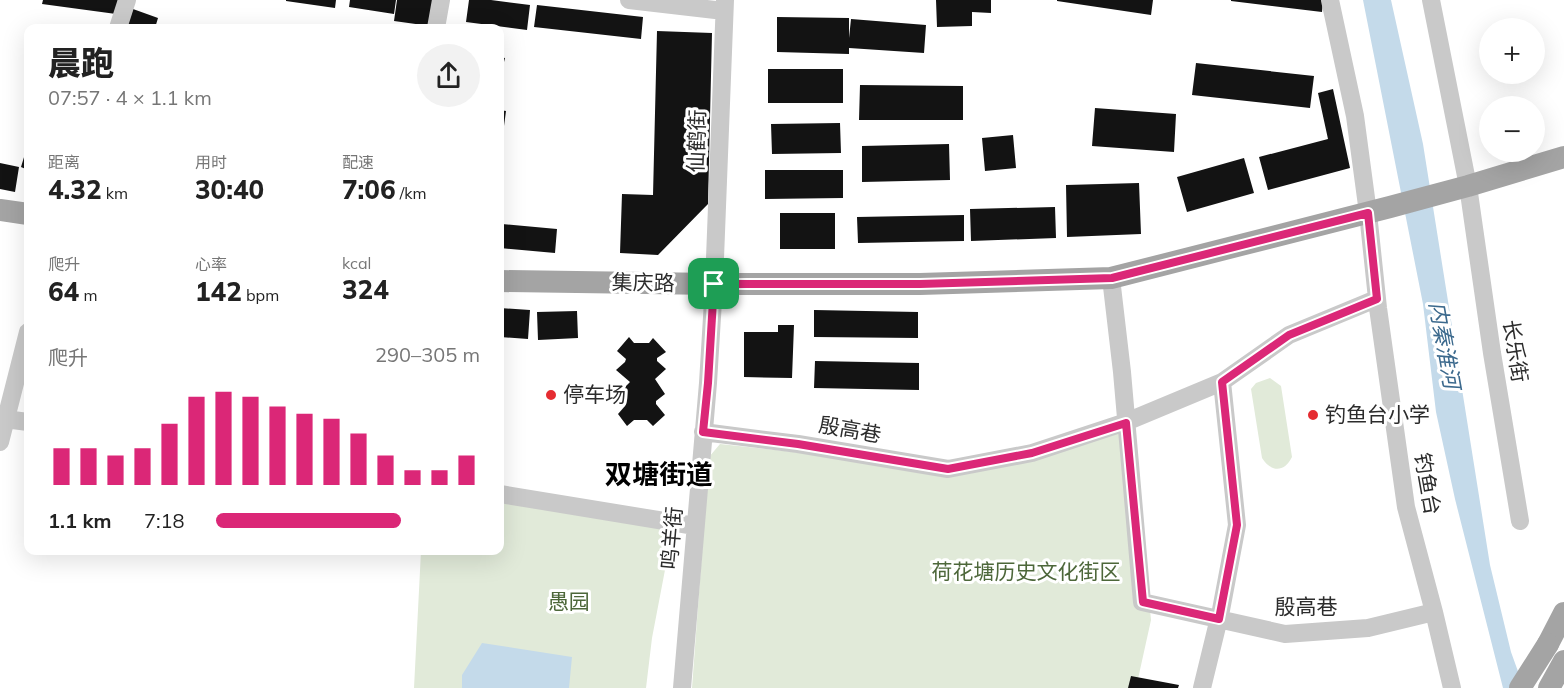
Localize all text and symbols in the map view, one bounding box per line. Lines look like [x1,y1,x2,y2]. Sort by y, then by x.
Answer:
map controls [1479,18,1545,162]
button: + [1479,18,1545,84]
text: 晨跑 [48,42,114,83]
button: share [417,44,480,107]
text: 07:57 · 4 × 1.1 km [48,85,212,110]
button: − [1479,96,1545,162]
street label: 仙鹤街 [682,109,710,173]
text: 距离 [48,152,80,172]
text: 用时 [195,152,227,172]
text: 配速 [342,152,374,172]
text: 4.32 [48,173,102,206]
text: 30:40 [195,173,264,206]
text: 7:06 [342,173,396,206]
text: km [102,183,128,203]
text: /km [396,183,427,203]
text: kcal [342,253,371,273]
text: 爬升 [48,254,80,274]
text: 心率 [195,254,227,274]
pin [688,258,739,309]
icon: arrive [697,267,730,300]
street label: 集庆路 [611,268,675,296]
text: 324 [342,273,389,306]
text: 64 [48,275,79,308]
text: 142 [195,275,242,308]
text: m [79,285,97,305]
text: bpm [242,285,279,305]
water label: 内秦淮河 [1424,299,1467,395]
street label: 长乐街 [1498,318,1534,384]
text: 290–305 m [375,342,480,367]
text: 爬升 [48,345,88,370]
place label: 停车场 [563,381,626,407]
marker: 停车场 [544,388,558,402]
place label: 钓鱼台小学 [1325,401,1430,427]
marker: 钓鱼台小学 [1306,408,1320,422]
street label: 殷高巷 [817,411,883,447]
street label: 钓鱼台 [1410,451,1446,517]
district label: 双塘街道 [605,457,713,491]
street label: 鸣羊街 [655,505,687,570]
text: 1.1 km [48,508,111,533]
text: 7:18 [144,508,185,533]
park label: 荷花塘历史文化街区 [932,558,1121,584]
park label: 愚园 [548,588,590,614]
street label: 殷高巷 [1275,593,1338,619]

